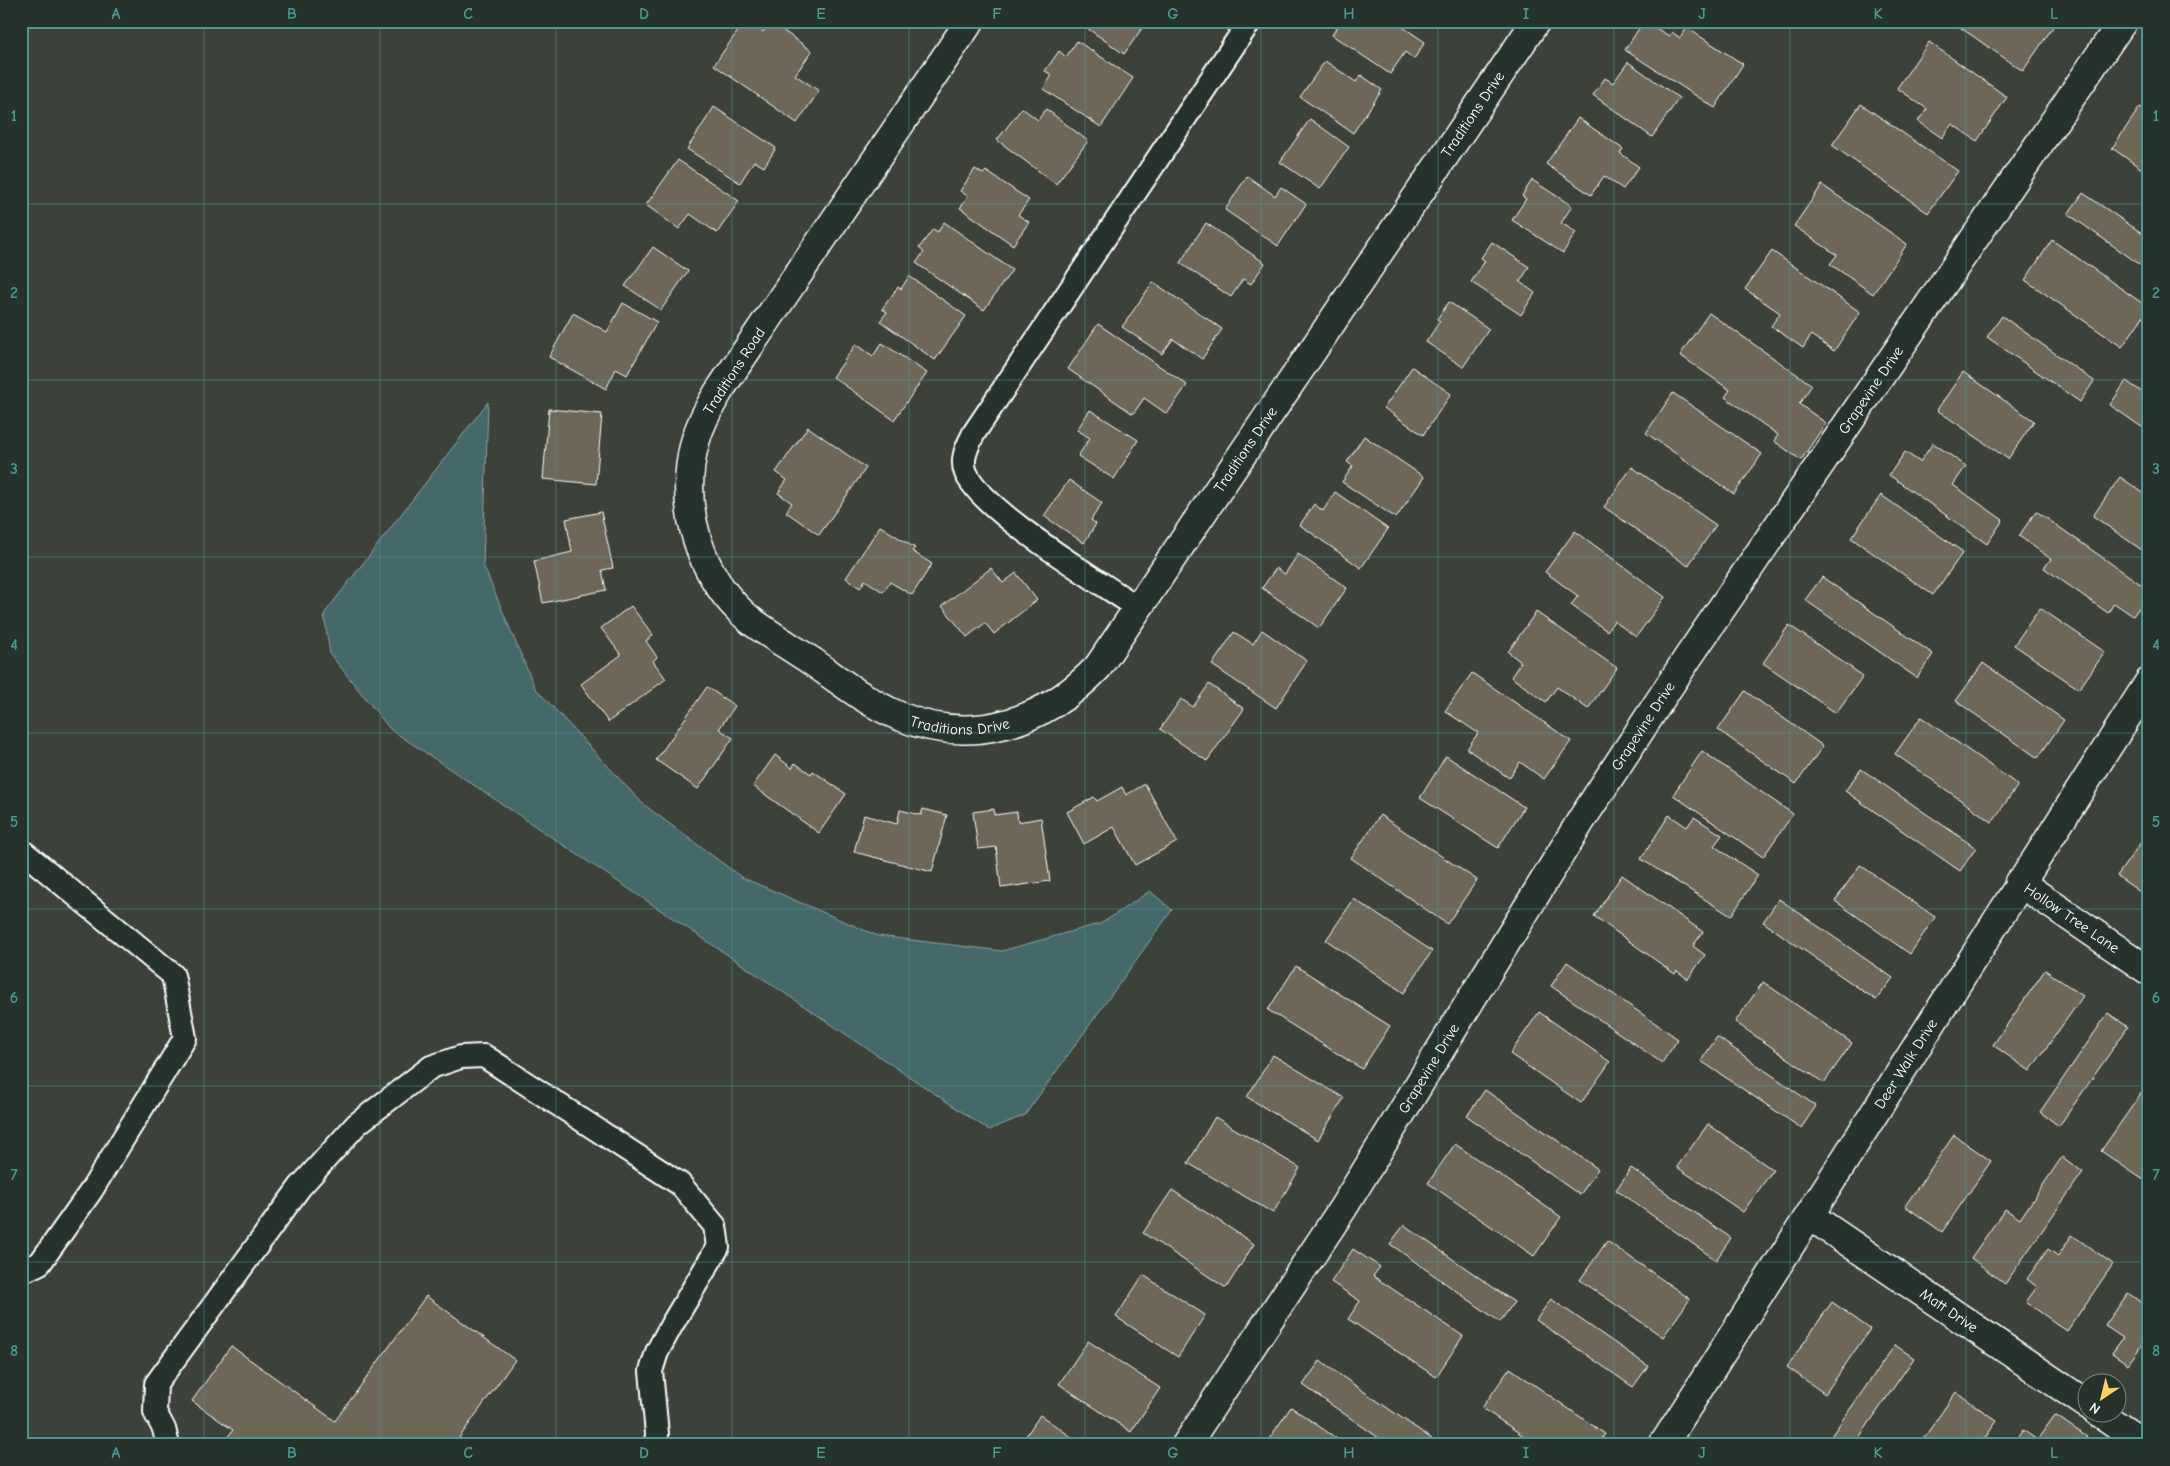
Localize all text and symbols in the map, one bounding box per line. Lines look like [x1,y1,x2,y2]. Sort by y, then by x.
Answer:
text: A [112,5,121,23]
text: B [287,5,297,23]
text: C [463,5,473,23]
text: D [639,5,649,23]
text: E [816,5,826,23]
text: F [992,5,1002,23]
text: G [1167,5,1179,23]
text: H [1343,5,1355,23]
text: I [1523,5,1529,23]
text: J [1698,5,1706,23]
text: K [1873,5,1883,23]
text: L [2050,5,2058,23]
street label: Traditions Drive [1437,67,1509,161]
text: 1 [11,107,17,125]
text: 1 [2153,107,2159,125]
text: 2 [10,284,18,302]
text: 2 [2152,284,2160,302]
street label: Traditions Road [699,324,769,418]
street label: Grapevine Drive [1834,342,1907,437]
street label: Traditions Drive [1210,403,1281,496]
text: 3 [10,460,18,478]
text: 3 [2152,460,2160,478]
text: 4 [10,636,18,654]
text: 4 [2152,636,2160,654]
street label: Grapevine Drive [1607,678,1679,774]
street label: Traditions Drive [908,712,1012,739]
text: 5 [10,813,18,831]
text: 5 [2152,813,2160,831]
street label: Hollow Tree Lane [2021,879,2123,957]
text: 6 [10,989,18,1007]
text: 6 [2152,989,2160,1007]
street label: Deer Walk Drive [1871,1015,1941,1112]
street label: Grapevine Drive [1394,1020,1463,1117]
text: 7 [10,1166,18,1184]
text: 7 [2152,1166,2160,1184]
street label: Matt Drive [1916,1284,1982,1337]
text: 8 [10,1342,18,1360]
text: 8 [2152,1342,2160,1360]
north arrow [2078,1374,2128,1424]
text: N [2086,1399,2103,1418]
text: A [112,1444,121,1462]
text: B [287,1444,297,1462]
text: C [463,1444,473,1462]
text: D [639,1444,649,1462]
text: E [816,1444,826,1462]
text: F [992,1444,1002,1462]
text: G [1167,1444,1179,1462]
text: H [1343,1444,1355,1462]
text: I [1523,1444,1529,1462]
text: J [1698,1444,1706,1462]
text: K [1873,1444,1883,1462]
text: L [2050,1444,2058,1462]

